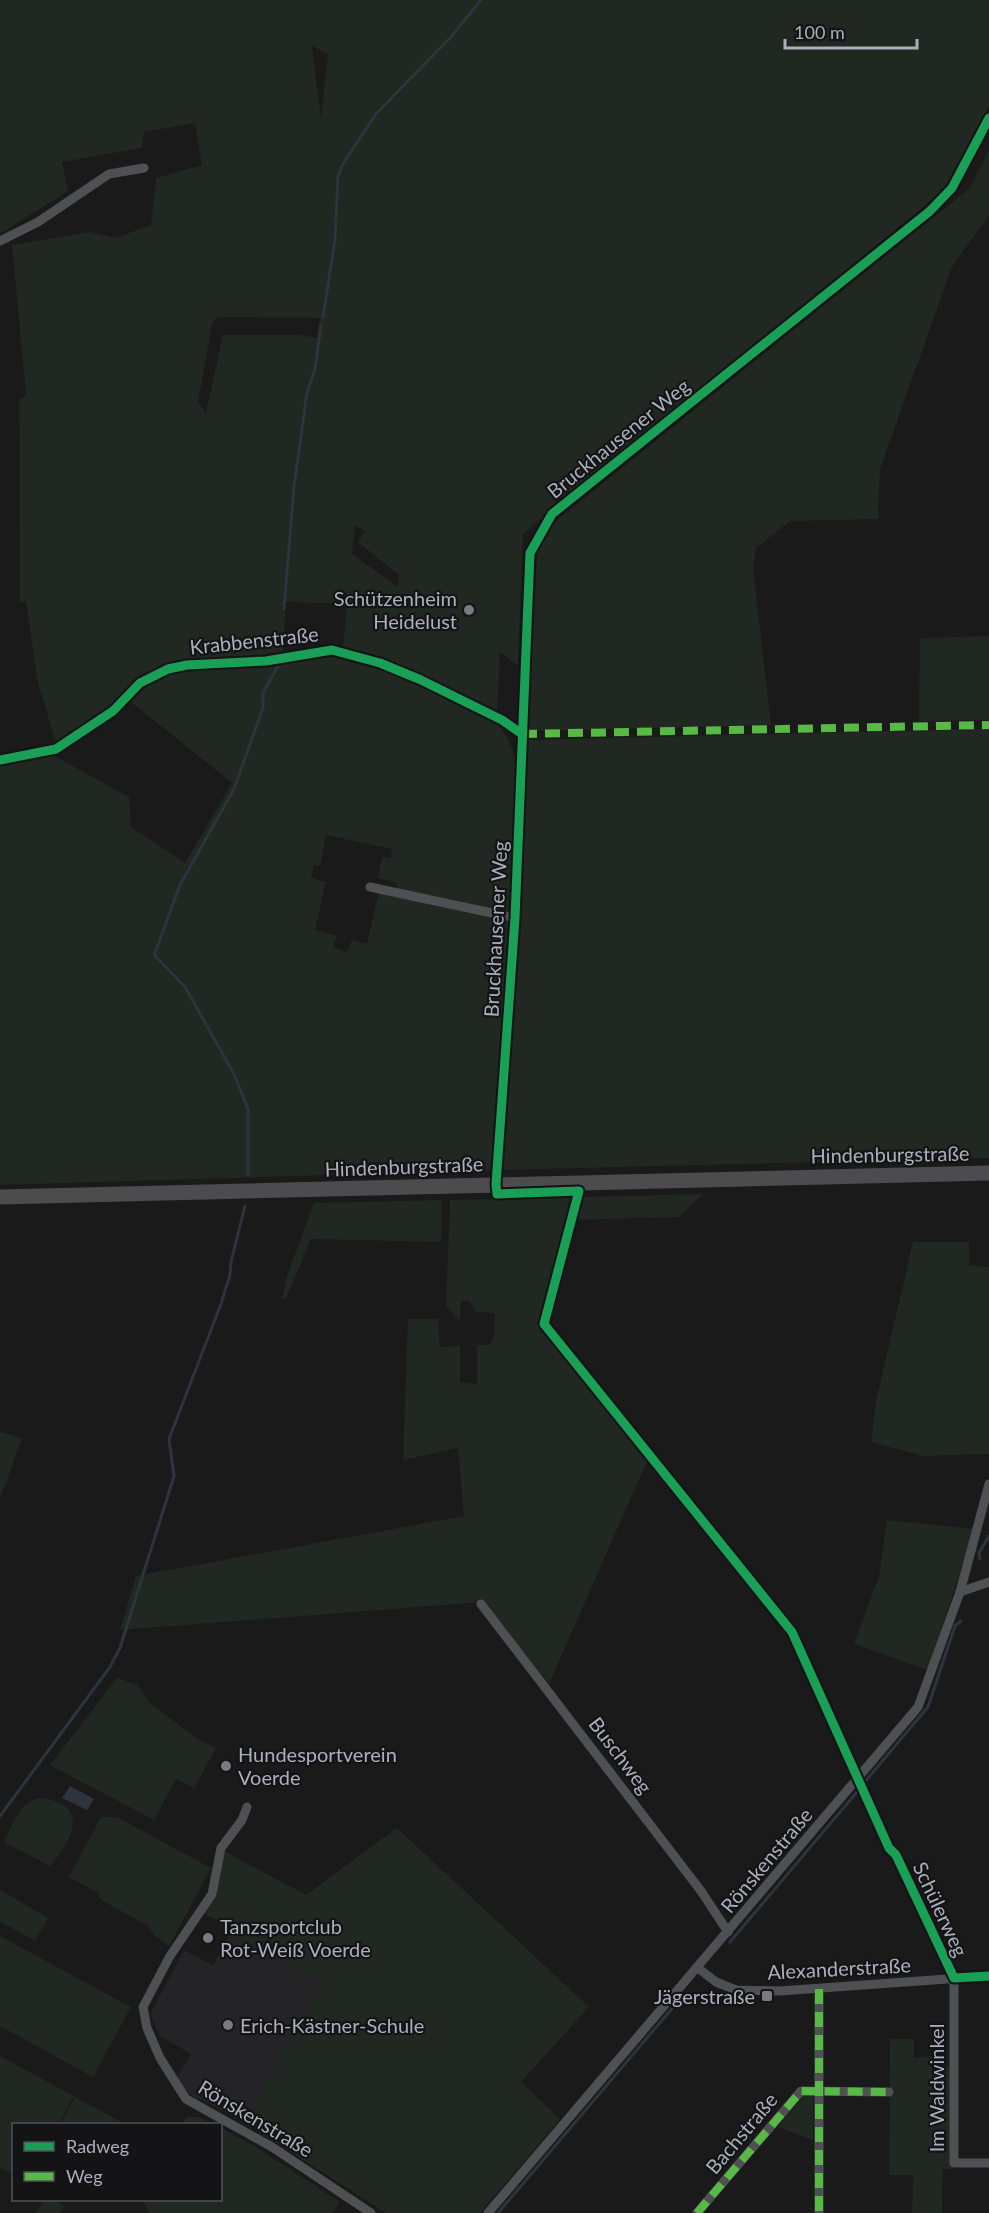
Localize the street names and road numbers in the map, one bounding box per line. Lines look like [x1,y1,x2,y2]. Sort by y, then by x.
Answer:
street label: Bruckhausener Weg [542,373,694,503]
street label: Krabbenstraße [188,621,320,659]
street label: Bruckhausener Weg [478,840,512,1018]
street label: Hindenburgstraße [810,1141,970,1167]
street label: Hindenburgstraße [324,1151,484,1181]
street label: Buschweg [584,1712,658,1798]
street label: Rönskenstraße [715,1803,817,1917]
street label: Schülerweg [909,1858,973,1960]
street label: Alexanderstraße [767,1952,911,1984]
street label: Im Waldwinkel [924,2024,948,2152]
street label: Rönskenstraße [194,2074,318,2162]
street label: Bachstraße [700,2088,782,2178]

